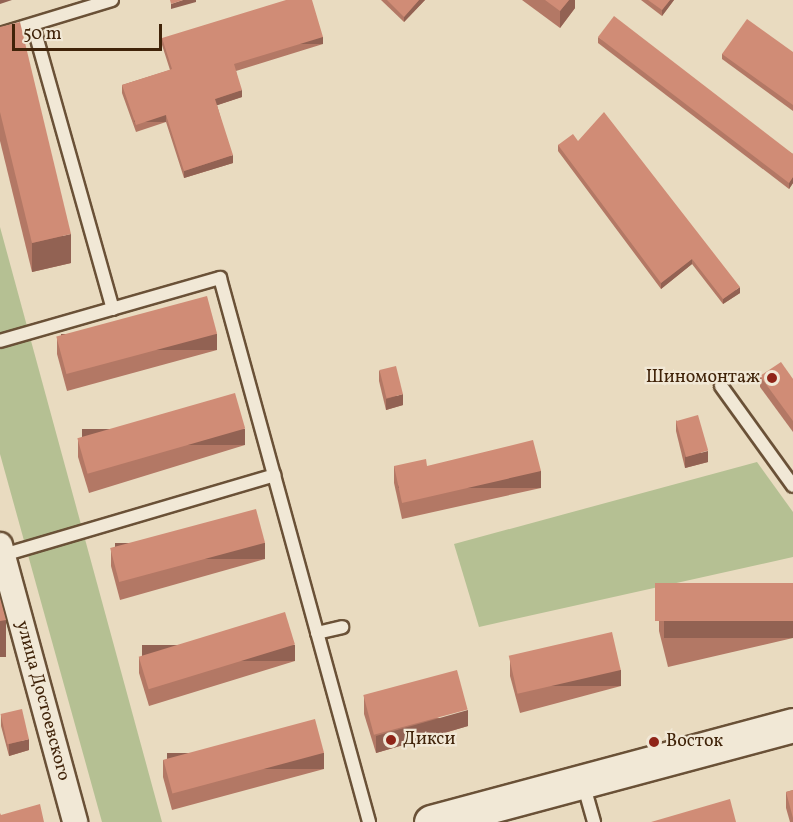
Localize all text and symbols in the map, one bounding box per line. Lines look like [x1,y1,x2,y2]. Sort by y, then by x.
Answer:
scale bar [15,12,165,50]
text: 50 m [23,22,62,47]
place label: Шиномонтаж [646,367,760,389]
marker: Шиномонтаж [765,371,779,385]
street label: улица Достоевского [10,619,74,783]
place label: Дикси [403,729,455,751]
place label: Восток [666,731,723,753]
marker: Дикси [384,733,398,747]
marker: Восток [647,735,661,749]

